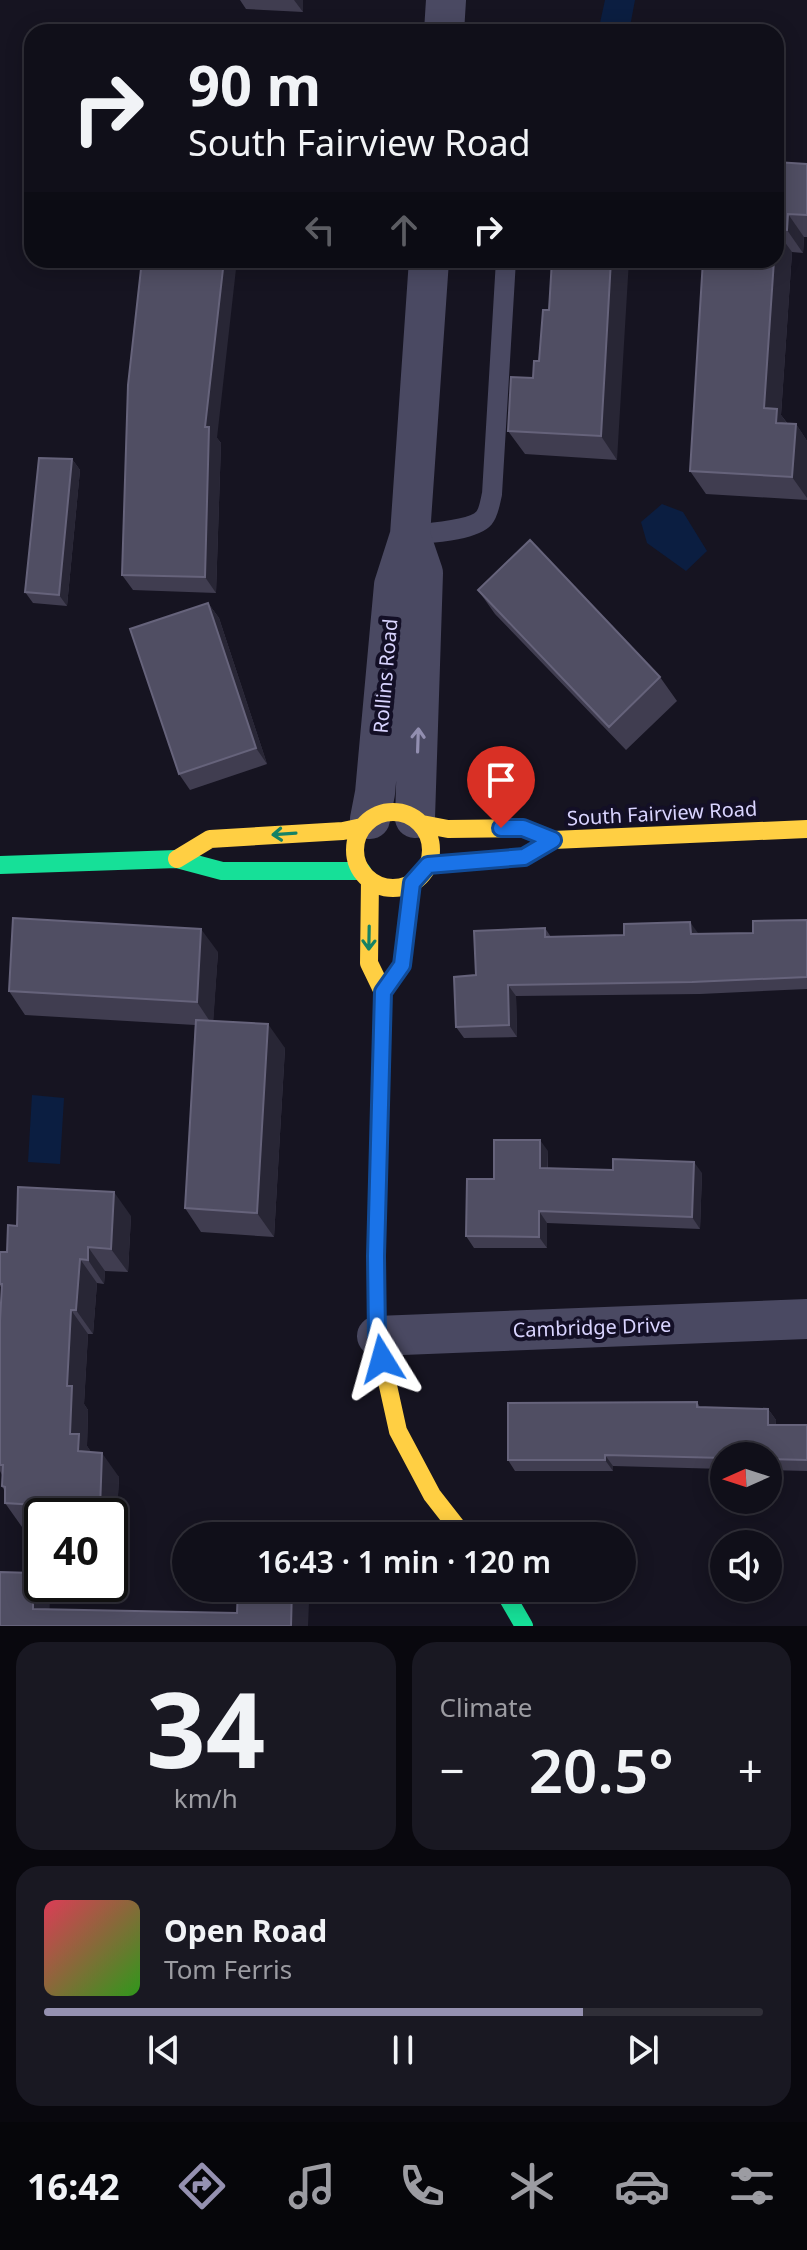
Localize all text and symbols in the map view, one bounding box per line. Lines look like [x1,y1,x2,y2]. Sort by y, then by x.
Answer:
text: 90 m [188,46,321,122]
icon: right [56,56,160,160]
text: South Fairview Road [188,118,531,167]
icon: left [298,208,342,252]
icon: ahead [382,208,426,252]
icon: right [466,208,510,252]
street label: Rollins Road [367,617,403,735]
one-way arrow [410,727,425,754]
pin [467,746,535,828]
icon: arrive [479,758,523,802]
street label: South Fairview Road [566,795,758,831]
one-way arrow [271,827,298,842]
one-way arrow [362,924,377,951]
street label: Cambridge Drive [512,1311,672,1343]
position arrow [340,1317,424,1401]
north arrow [710,1442,782,1514]
map controls [710,1442,782,1602]
speed limit sign: 40 [24,1498,128,1602]
button: sound [710,1530,782,1602]
text: 16:43 · 1 min · 120 m [257,1541,551,1582]
text: 34 [146,1657,265,1798]
text: Climate [440,1689,532,1725]
text: 20.5° [529,1729,674,1811]
text: − [440,1740,465,1800]
text: + [738,1740,763,1800]
text: km/h [174,1780,238,1816]
text: Open Road [164,1910,327,1951]
text: Tom Ferris [164,1951,292,1987]
icon: previous [142,2028,186,2072]
icon: pause [381,2028,425,2072]
icon: next [621,2028,665,2072]
icon: directions [174,2158,230,2214]
icon: music [284,2158,340,2214]
icon: phone [394,2158,450,2214]
icon: climate [504,2158,560,2214]
icon: car [614,2158,670,2214]
icon: filters [724,2158,780,2214]
text: 16:42 [27,2162,120,2211]

